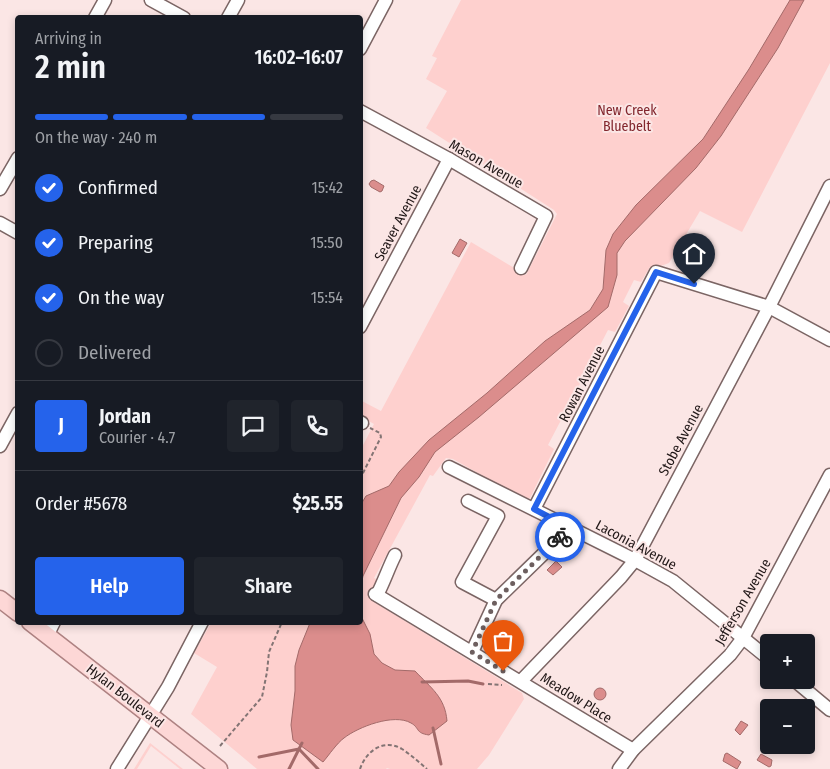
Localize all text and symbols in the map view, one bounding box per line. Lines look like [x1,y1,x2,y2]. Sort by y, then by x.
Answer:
text: Arriving in [35,29,102,48]
text: 16:02–16:07 [255,46,343,69]
text: 2 min [35,48,106,86]
park label: New Creek Bluebelt [597,102,657,135]
text: On the way · 240 m [35,128,157,147]
street label: Mason Avenue [446,136,526,192]
icon: check [35,174,63,202]
text: Confirmed [78,176,158,199]
text: 15:42 [312,178,343,197]
street label: Seaver Avenue [371,182,425,264]
icon: check [35,229,63,257]
text: Preparing [78,231,153,254]
text: 15:50 [310,233,343,252]
pin [673,233,715,284]
icon: home [680,240,708,268]
icon: check [35,284,63,312]
text: On the way [78,286,164,309]
text: 15:54 [311,288,343,307]
text: Delivered [78,341,152,364]
street label: Rowan Avenue [556,343,609,425]
button: chat [227,400,279,452]
button: phone [291,400,343,452]
street label: Stobe Avenue [655,401,707,479]
text: Jordan [99,405,151,428]
text: J [58,414,64,437]
text: Courier · 4.7 [99,428,175,447]
text: Order #5678 [35,492,127,515]
text: $25.55 [292,492,343,515]
courier [535,512,585,562]
street label: Laconia Avenue [593,517,679,573]
icon: bike [546,523,574,551]
street label: Jefferson Avenue [711,556,775,648]
button: Help [35,557,184,615]
button: Share [194,557,343,615]
pin [482,620,524,671]
icon: bag [489,627,517,655]
map controls [760,634,815,754]
button: + [760,634,815,689]
street label: Hylan Boulevard [83,660,167,732]
street label: Meadow Place [537,669,615,727]
button: − [760,699,815,754]

